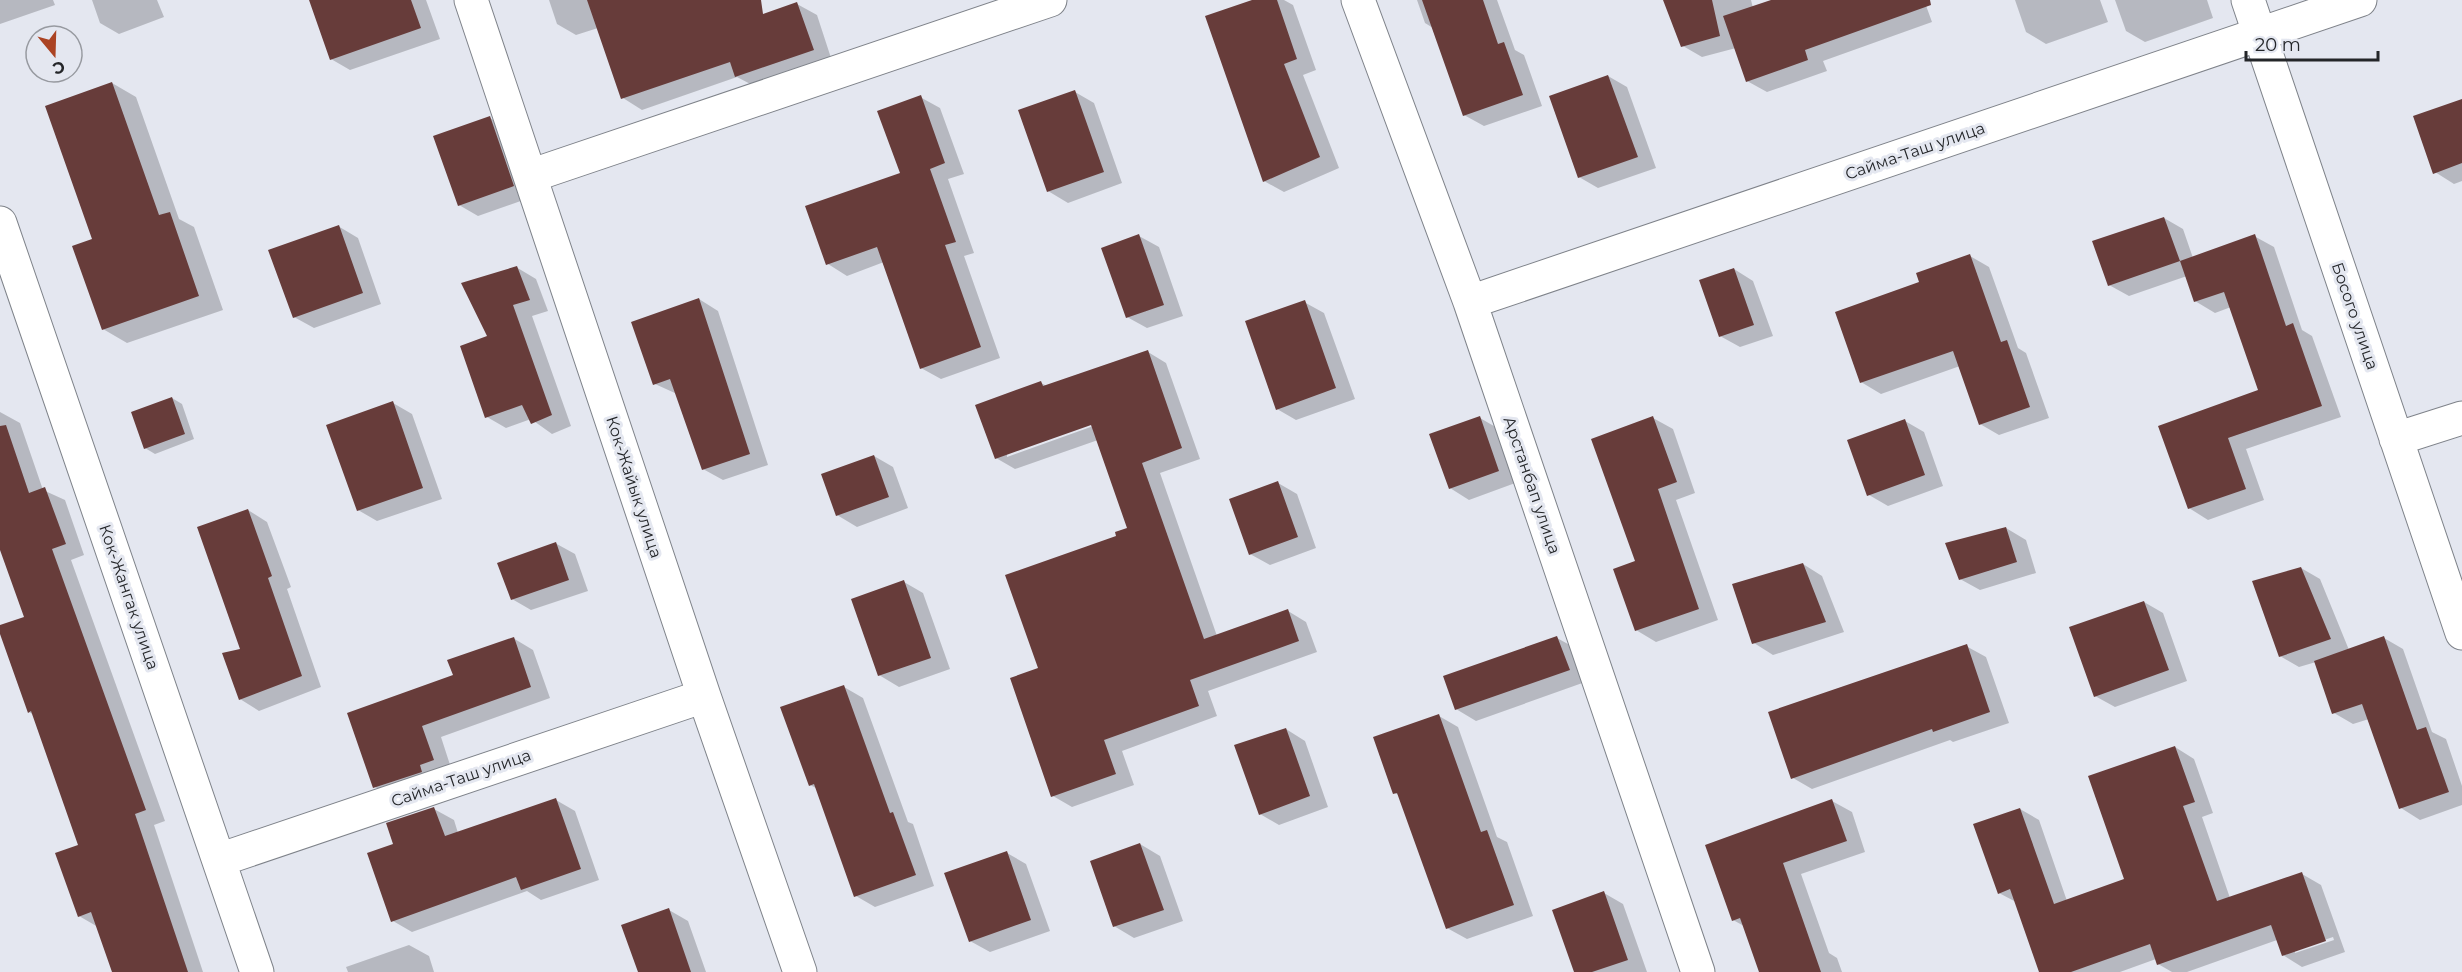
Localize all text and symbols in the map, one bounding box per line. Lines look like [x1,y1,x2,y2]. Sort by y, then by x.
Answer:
north arrow [24,24,84,84]
scale bar [2246,24,2378,62]
text: 20 m [2255,34,2301,56]
text: С [50,57,67,79]
street label: Сайма-Таш улица [1843,118,1987,184]
street label: Босого улица [2328,260,2382,372]
street label: Кок-Жайык улица [602,414,666,560]
street label: Арстанбап улица [1500,414,1564,556]
street label: Кок-Жангак улица [95,522,163,672]
street label: Сайма-Таш улица [389,745,533,811]

